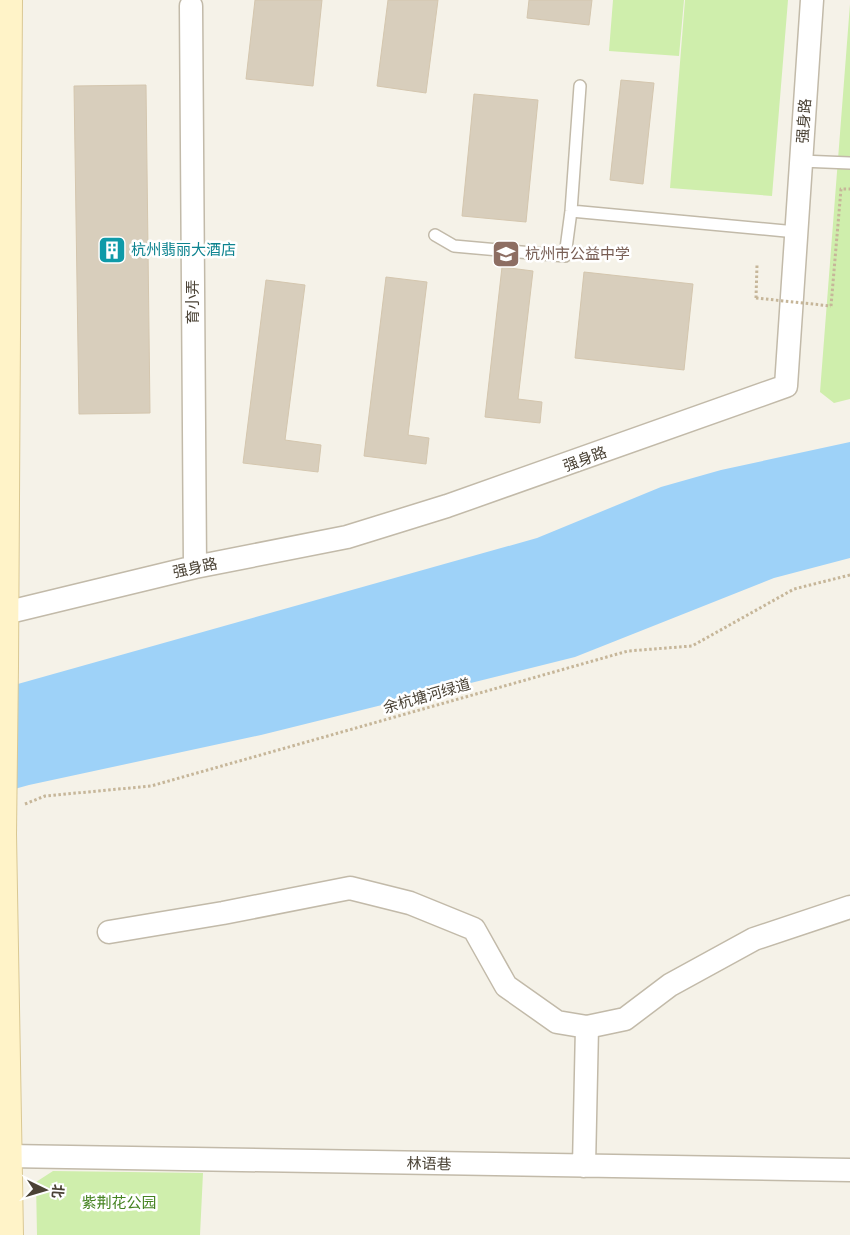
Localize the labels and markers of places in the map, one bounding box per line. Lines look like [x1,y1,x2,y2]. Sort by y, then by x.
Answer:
building icon: 杭州翡丽大酒店 [97,235,127,265]
place label: 杭州翡丽大酒店 [131,239,236,261]
school or university icon: 杭州市公益中学 [491,239,521,269]
place label: 杭州市公益中学 [525,243,630,265]

